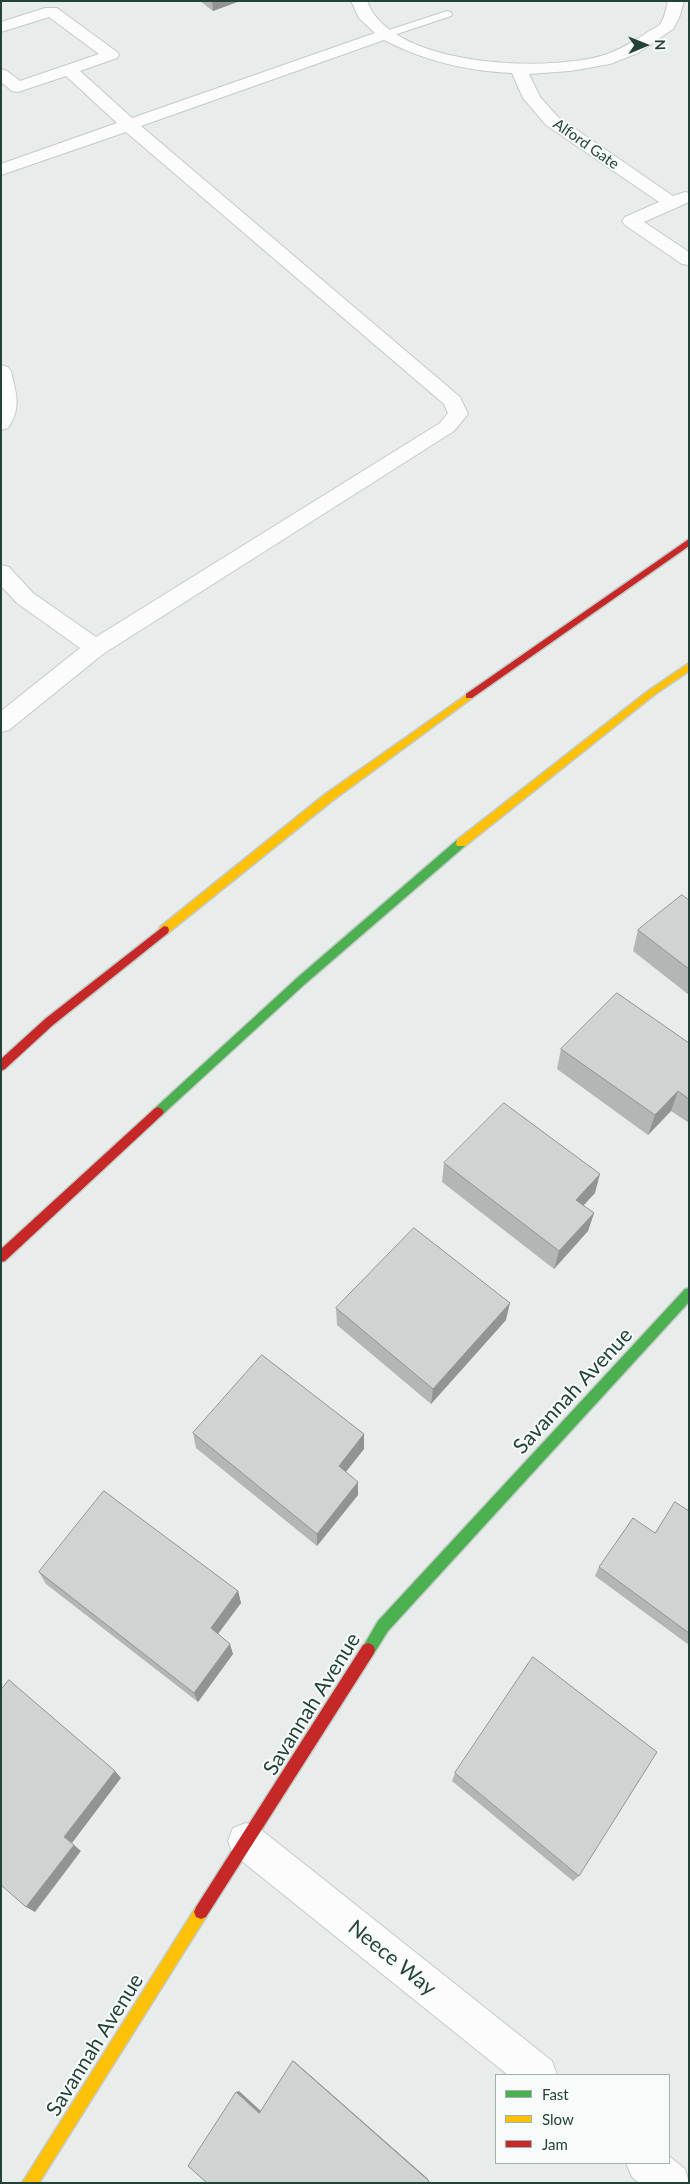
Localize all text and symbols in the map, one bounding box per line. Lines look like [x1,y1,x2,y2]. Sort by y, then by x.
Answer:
north arrow [620,20,670,70]
text: N [652,39,669,50]
street label: Alford Gate [550,115,622,173]
street label: Savannah Avenue [508,1323,638,1459]
street label: Savannah Avenue [258,1628,366,1780]
street label: Neece Way [343,1915,441,2001]
street label: Savannah Avenue [41,1969,149,2121]
legend [495,2074,670,2164]
text: Fast [542,2085,569,2103]
text: Slow [542,2110,574,2128]
text: Jam [542,2135,568,2153]

